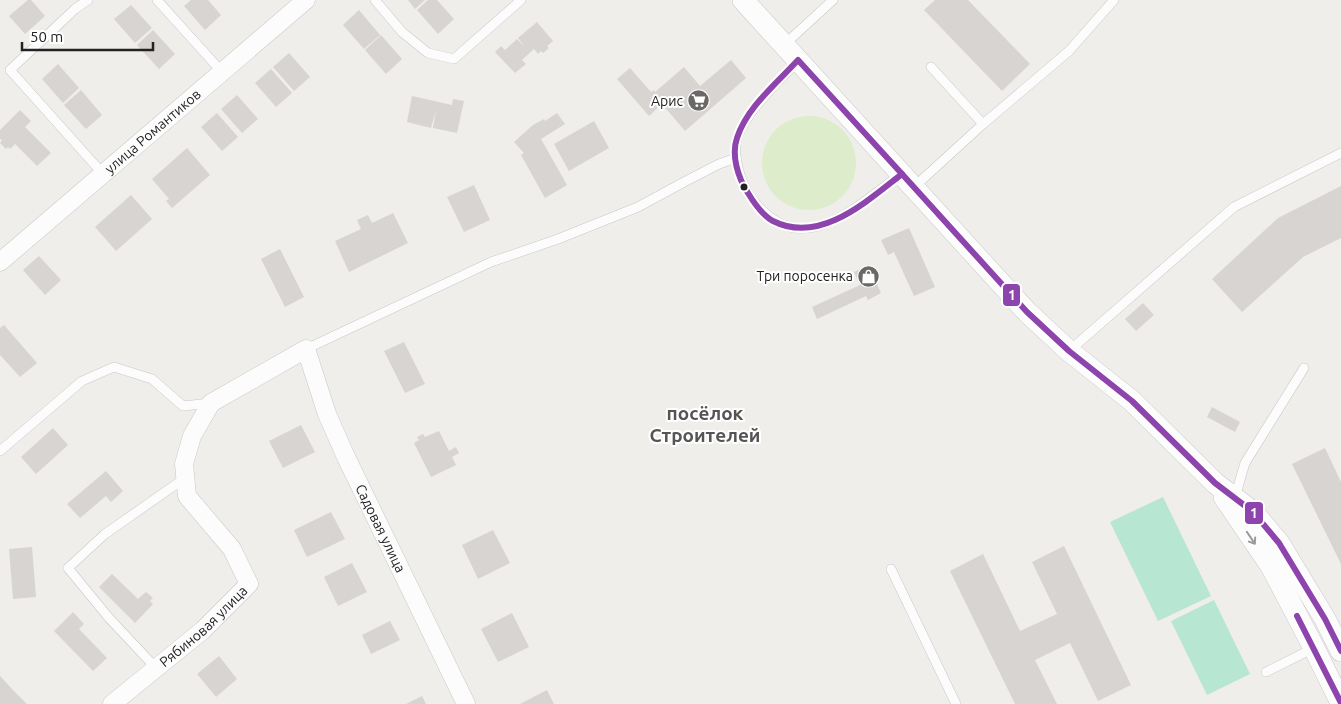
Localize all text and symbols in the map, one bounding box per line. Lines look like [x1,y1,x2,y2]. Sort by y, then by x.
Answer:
scale bar [22,20,154,52]
text: 50 m [30,28,63,45]
street label: улица Романтиков [102,86,204,177]
supermarket icon: Арис [687,89,711,113]
place label: Арис [651,93,683,109]
unlabelled marker [739,182,749,192]
shop icon: Три поросенка [857,264,881,288]
place label: Три поросенка [756,268,853,284]
line badge: 1 [1002,283,1021,307]
text: 1 [1008,287,1016,303]
district label: посёлок Строителей [650,402,760,446]
street label: Садовая улица [352,482,409,575]
line badge: 1 [1244,501,1264,525]
text: 1 [1250,505,1258,521]
one-way arrow [1247,530,1257,544]
street label: Рябиновая улица [156,583,250,670]

